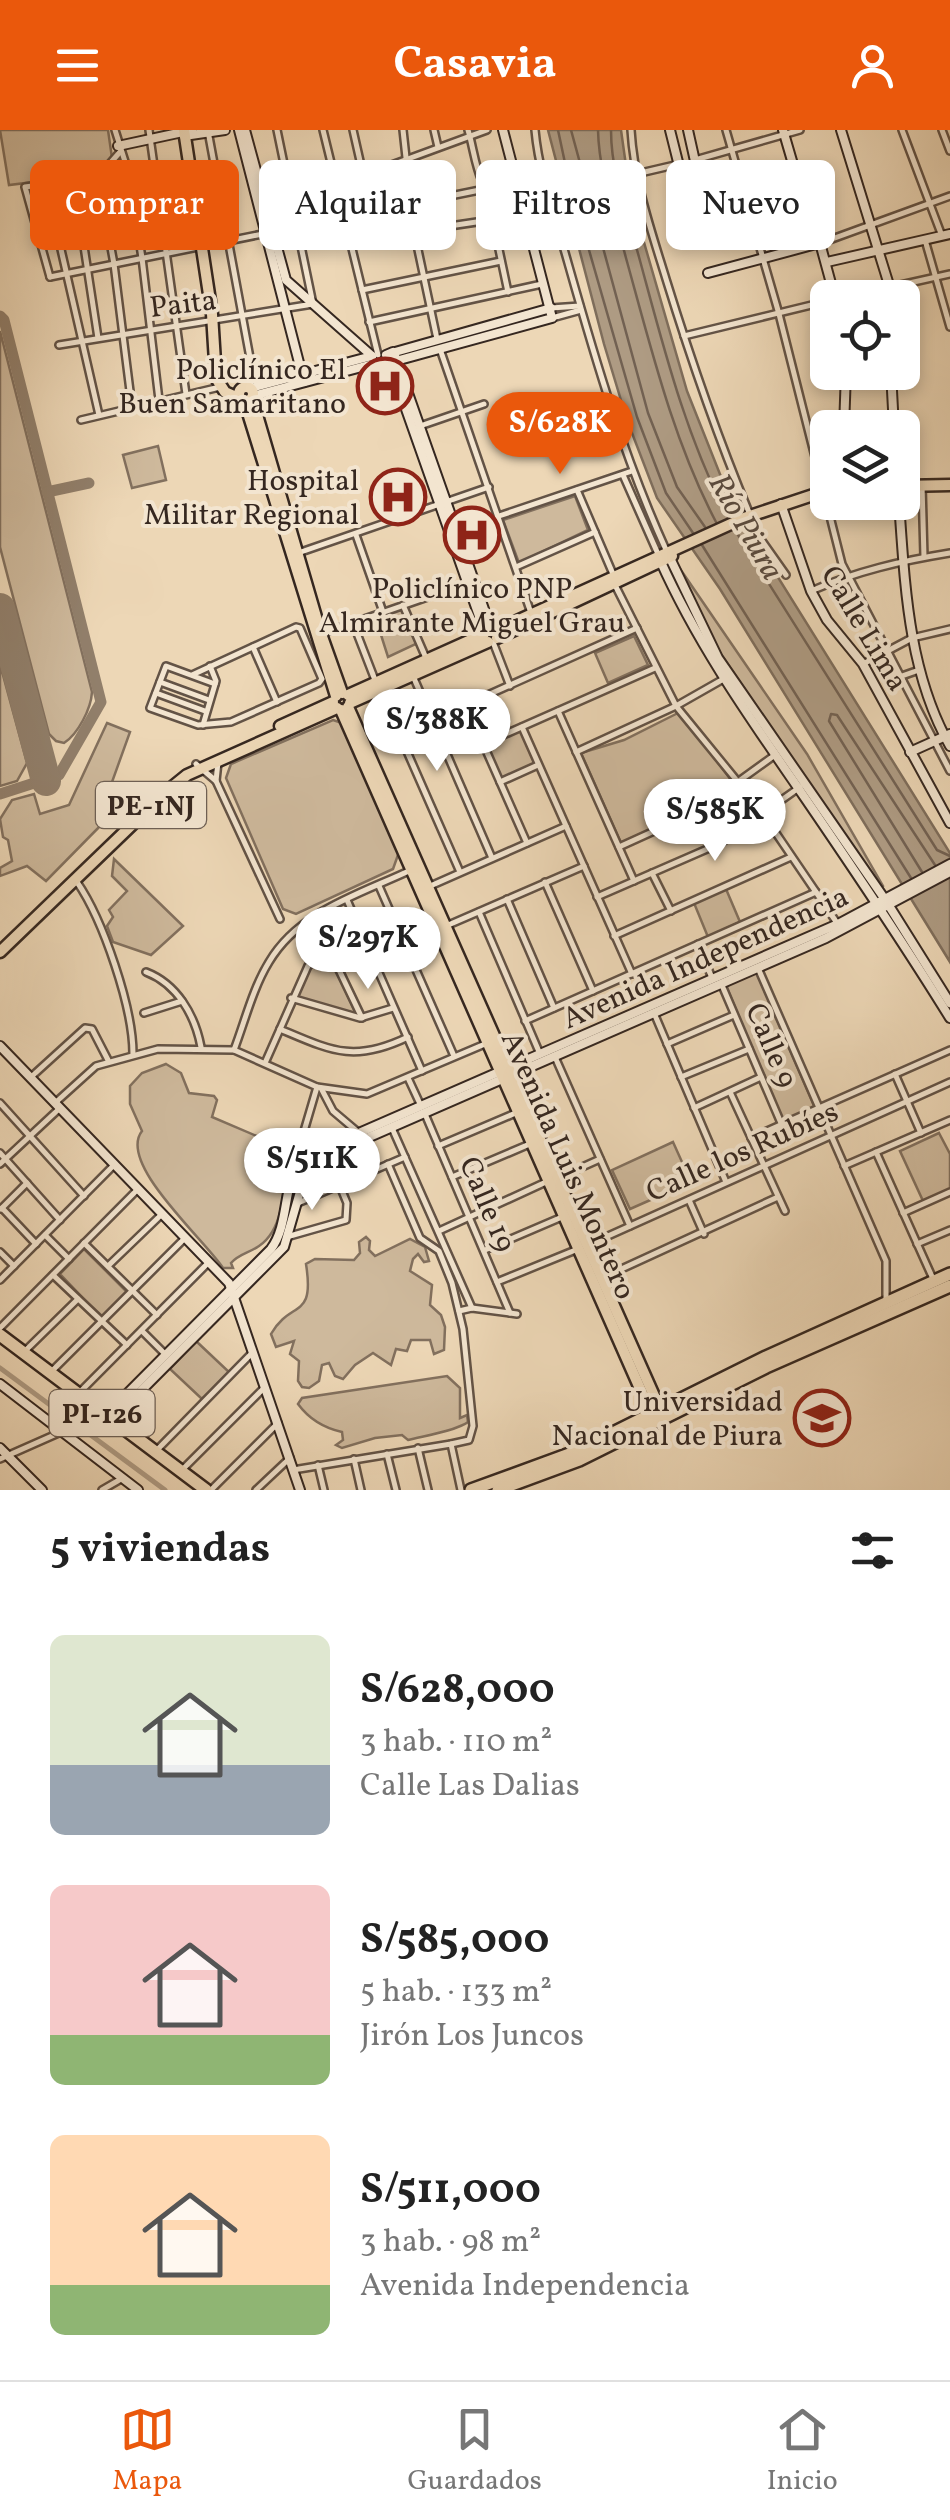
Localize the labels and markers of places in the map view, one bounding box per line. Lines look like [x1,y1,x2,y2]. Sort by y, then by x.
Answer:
place label: Policlínico El Buen Samaritano [118,350,346,426]
hospital icon: Policlínico El Buen Samaritano [355,356,415,416]
pin: S/628K [479,392,641,477]
place label: Hospital Militar Regional [144,461,359,537]
hospital icon: Hospital Militar Regional [368,467,428,527]
hospital icon: Policlínico PNP Almirante Miguel Grau [442,505,502,565]
place label: Policlínico PNP Almirante Miguel Grau [319,569,625,645]
pin: S/388K [356,689,518,774]
pin: S/585K [634,779,796,864]
pin: S/297K [287,907,449,992]
pin: S/511K [231,1128,393,1213]
place label: Universidad Nacional de Piura [552,1382,783,1458]
school or university icon: Universidad Nacional de Piura [792,1388,852,1448]

